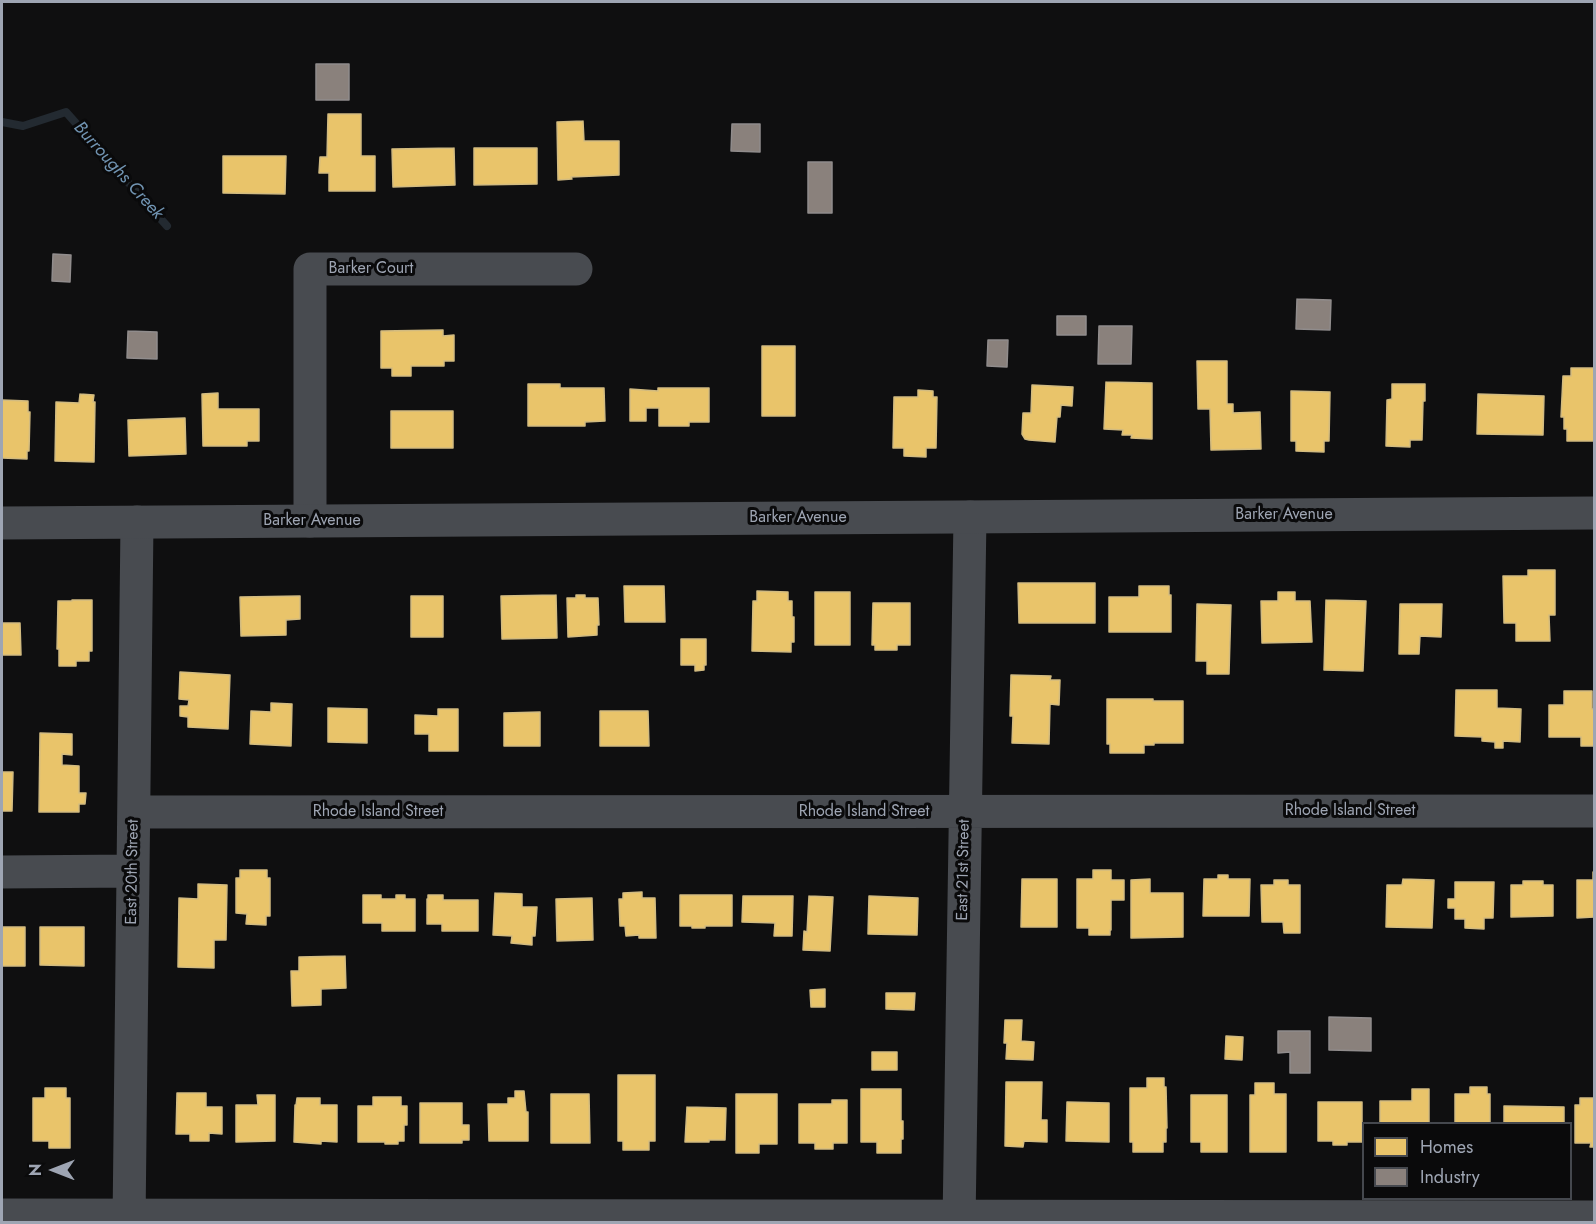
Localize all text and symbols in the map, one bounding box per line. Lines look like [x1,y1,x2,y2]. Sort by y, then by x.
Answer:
water label: Burroughs Creek [68,118,168,224]
street label: Barker Court [329,259,413,279]
street label: Barker Avenue [1235,505,1333,525]
street label: Barker Avenue [749,508,847,528]
street label: Barker Avenue [263,511,361,531]
street label: Rhode Island Street [1285,801,1415,821]
street label: Rhode Island Street [313,802,443,822]
street label: Rhode Island Street [799,802,929,822]
street label: East 20th Street [122,819,144,925]
street label: East 21st Street [954,819,974,921]
legend [1362,1122,1572,1200]
text: Homes [1420,1134,1473,1160]
north arrow [24,1140,84,1200]
text: N [24,1164,47,1176]
text: Industry [1420,1164,1480,1190]

